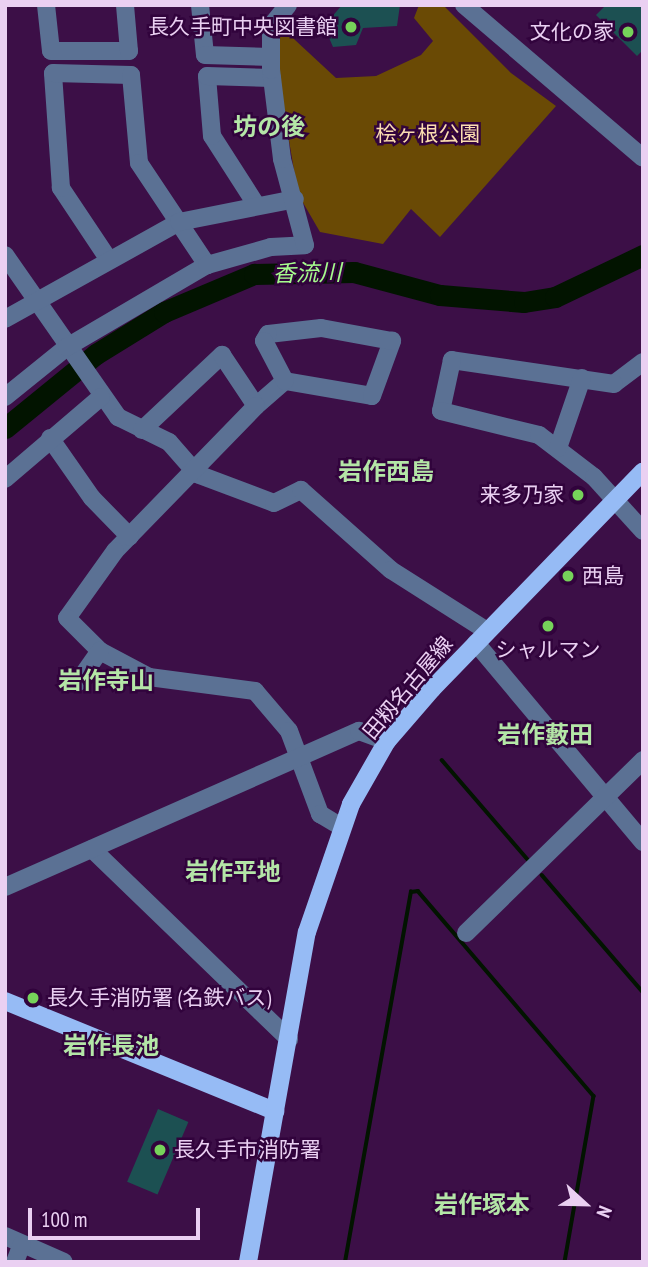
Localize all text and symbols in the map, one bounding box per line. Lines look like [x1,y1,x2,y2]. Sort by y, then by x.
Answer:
place label: 長久手町中央図書館 [148,14,337,40]
marker: 長久手町中央図書館 [343,19,359,35]
place label: 文化の家 [530,19,614,45]
marker: 文化の家 [620,24,636,40]
district label: 坊の後 [233,113,305,141]
park label: 桧ヶ根公園 [376,121,480,147]
water label: 香流川 [272,259,342,287]
district label: 岩作西島 [338,458,434,486]
place label: 来多乃家 [480,482,564,508]
marker: 来多乃家 [570,487,586,503]
place label: 西島 [582,563,624,589]
marker: 西島 [560,568,576,584]
marker: シャルマン [540,618,556,634]
street label: 田籾名古屋線 [358,632,458,744]
place label: シャルマン [496,637,600,663]
district label: 岩作寺山 [58,667,154,695]
district label: 岩作藪田 [497,721,593,749]
district label: 岩作平地 [185,858,281,886]
place label: 長久手消防署 (名鉄バス) [47,985,271,1011]
marker: 長久手消防署 (名鉄バス) [25,990,41,1006]
district label: 岩作長池 [63,1032,159,1060]
place label: 長久手市消防署 [174,1137,321,1163]
marker: 長久手市消防署 [152,1142,168,1158]
north arrow [550,1169,620,1239]
district label: 岩作塚本 [434,1191,530,1219]
scale bar [32,1194,203,1238]
text: N [591,1203,618,1221]
text: 100 m [41,1206,87,1233]

